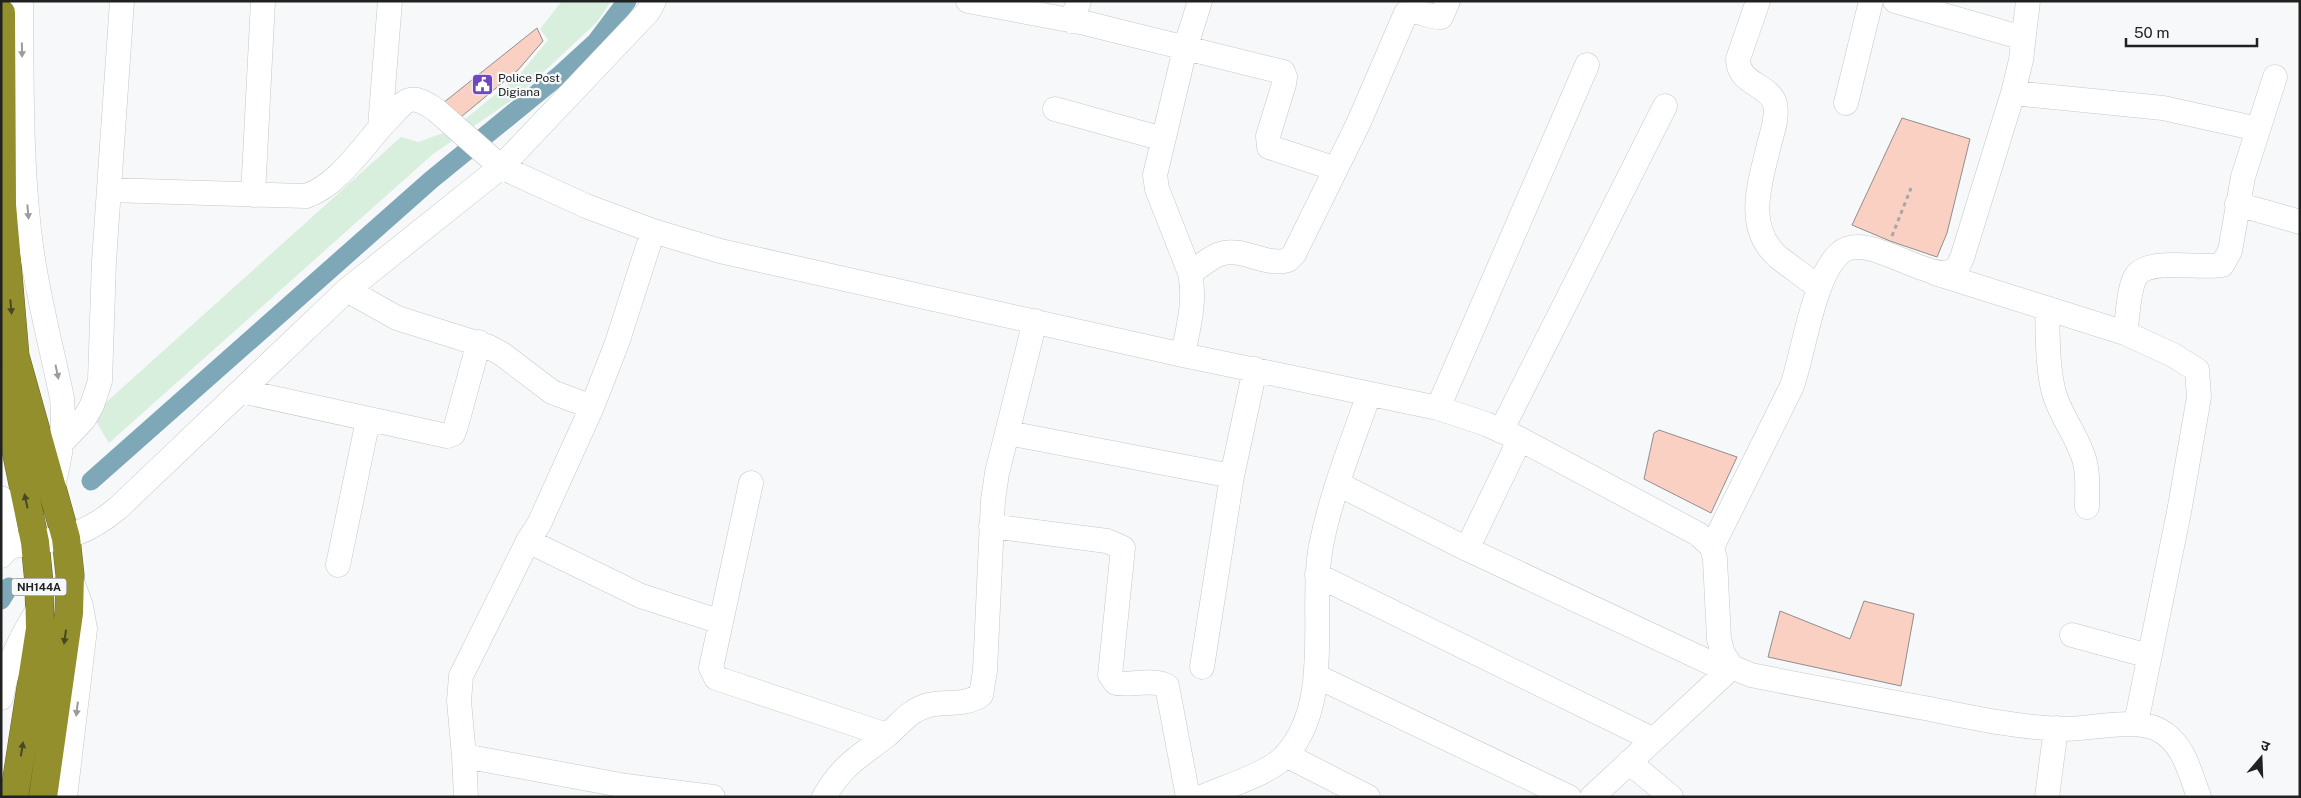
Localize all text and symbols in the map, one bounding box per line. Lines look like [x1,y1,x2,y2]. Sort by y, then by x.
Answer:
scale bar [2126,15,2257,47]
text: 50 m [2134,24,2169,41]
one-way arrow [18,42,26,58]
place label: Police Post Digiana [498,71,560,99]
public building icon: Police Post Digiana [470,73,494,97]
one-way arrow [24,205,32,221]
one-way arrow [7,299,15,315]
one-way arrow [53,365,61,380]
one-way arrow [22,493,30,509]
road number: NH144A [12,578,66,596]
one-way arrow [61,629,69,645]
one-way arrow [73,701,81,717]
north arrow [2236,733,2286,783]
text: उ [2259,737,2272,755]
one-way arrow [18,740,26,756]

